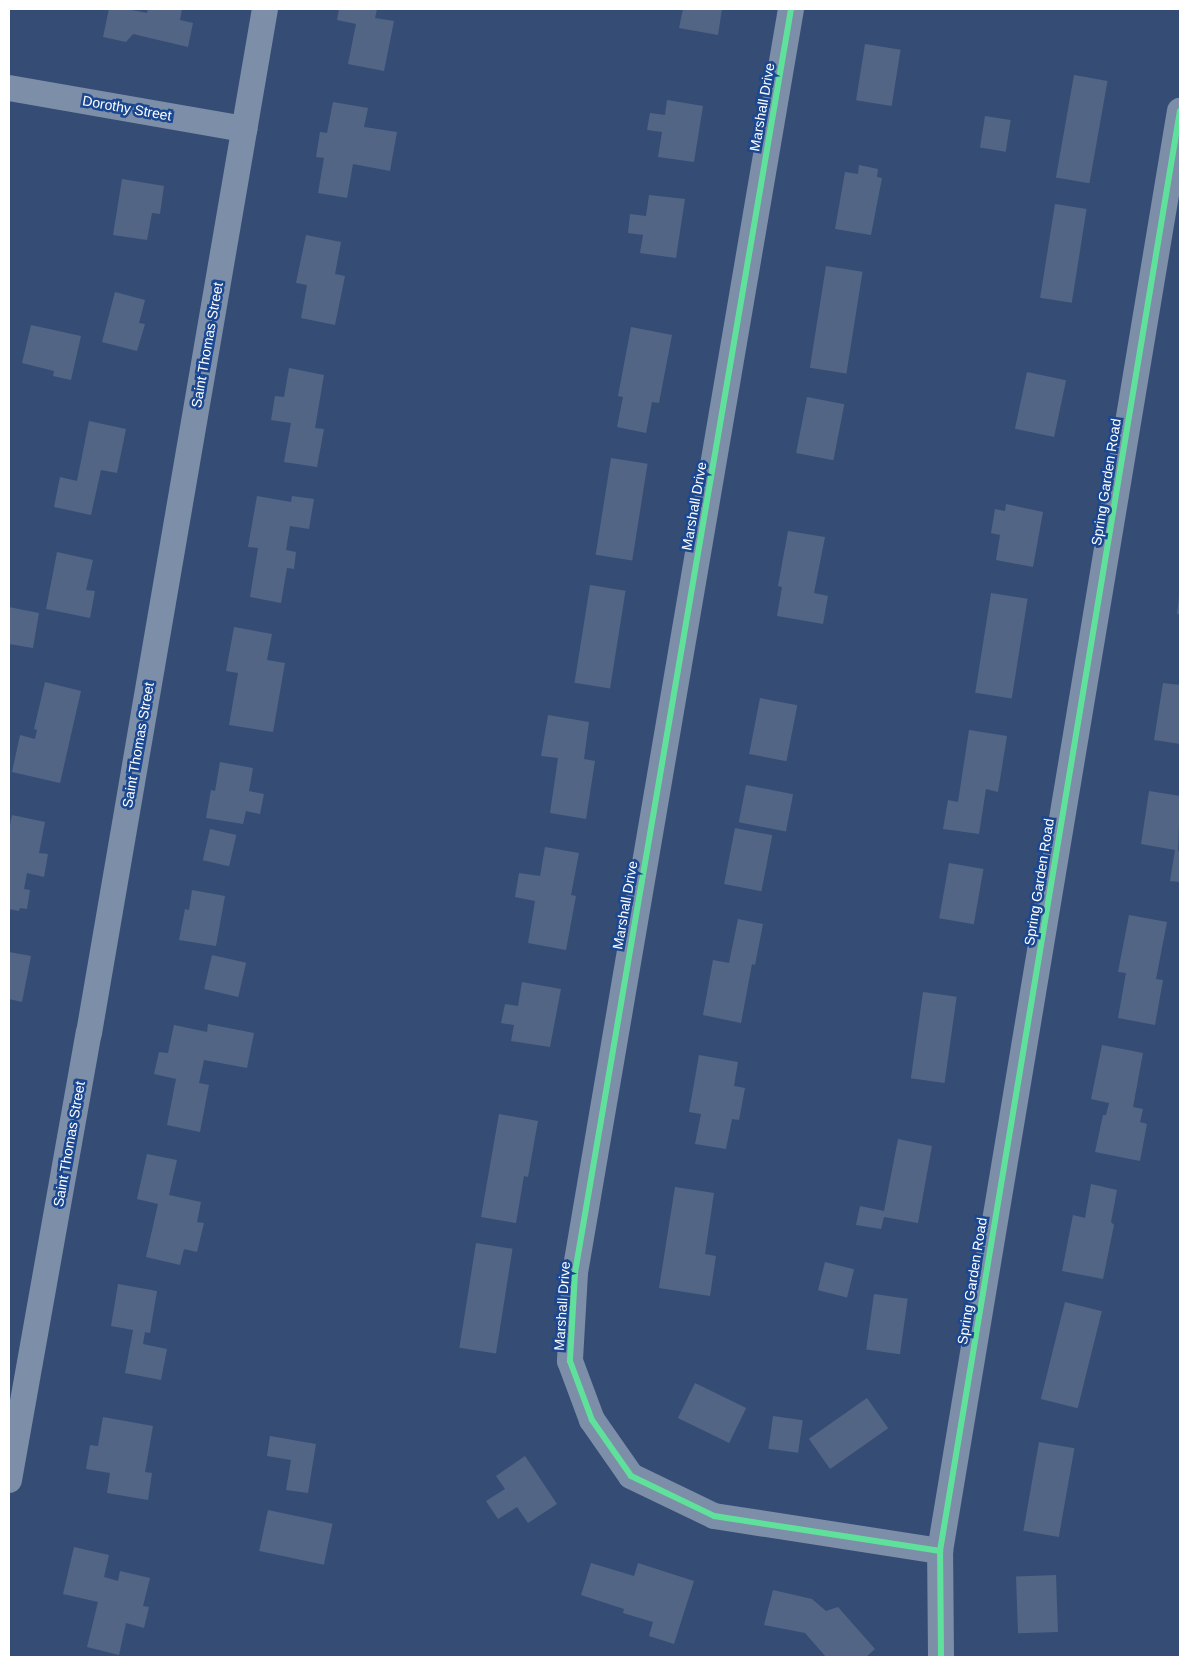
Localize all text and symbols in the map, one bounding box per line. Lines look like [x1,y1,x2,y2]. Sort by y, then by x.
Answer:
street label: Marshall Drive [746,61,778,153]
street label: Dorothy Street [81,92,173,124]
street label: Saint Thomas Street [188,281,226,409]
street label: Spring Garden Road [1088,417,1124,547]
street label: Marshall Drive [678,460,710,552]
street label: Saint Thomas Street [119,681,157,809]
street label: Spring Garden Road [1021,817,1057,947]
street label: Marshall Drive [609,859,641,951]
street label: Saint Thomas Street [50,1080,88,1208]
street label: Spring Garden Road [954,1216,990,1346]
street label: Marshall Drive [551,1261,573,1351]

